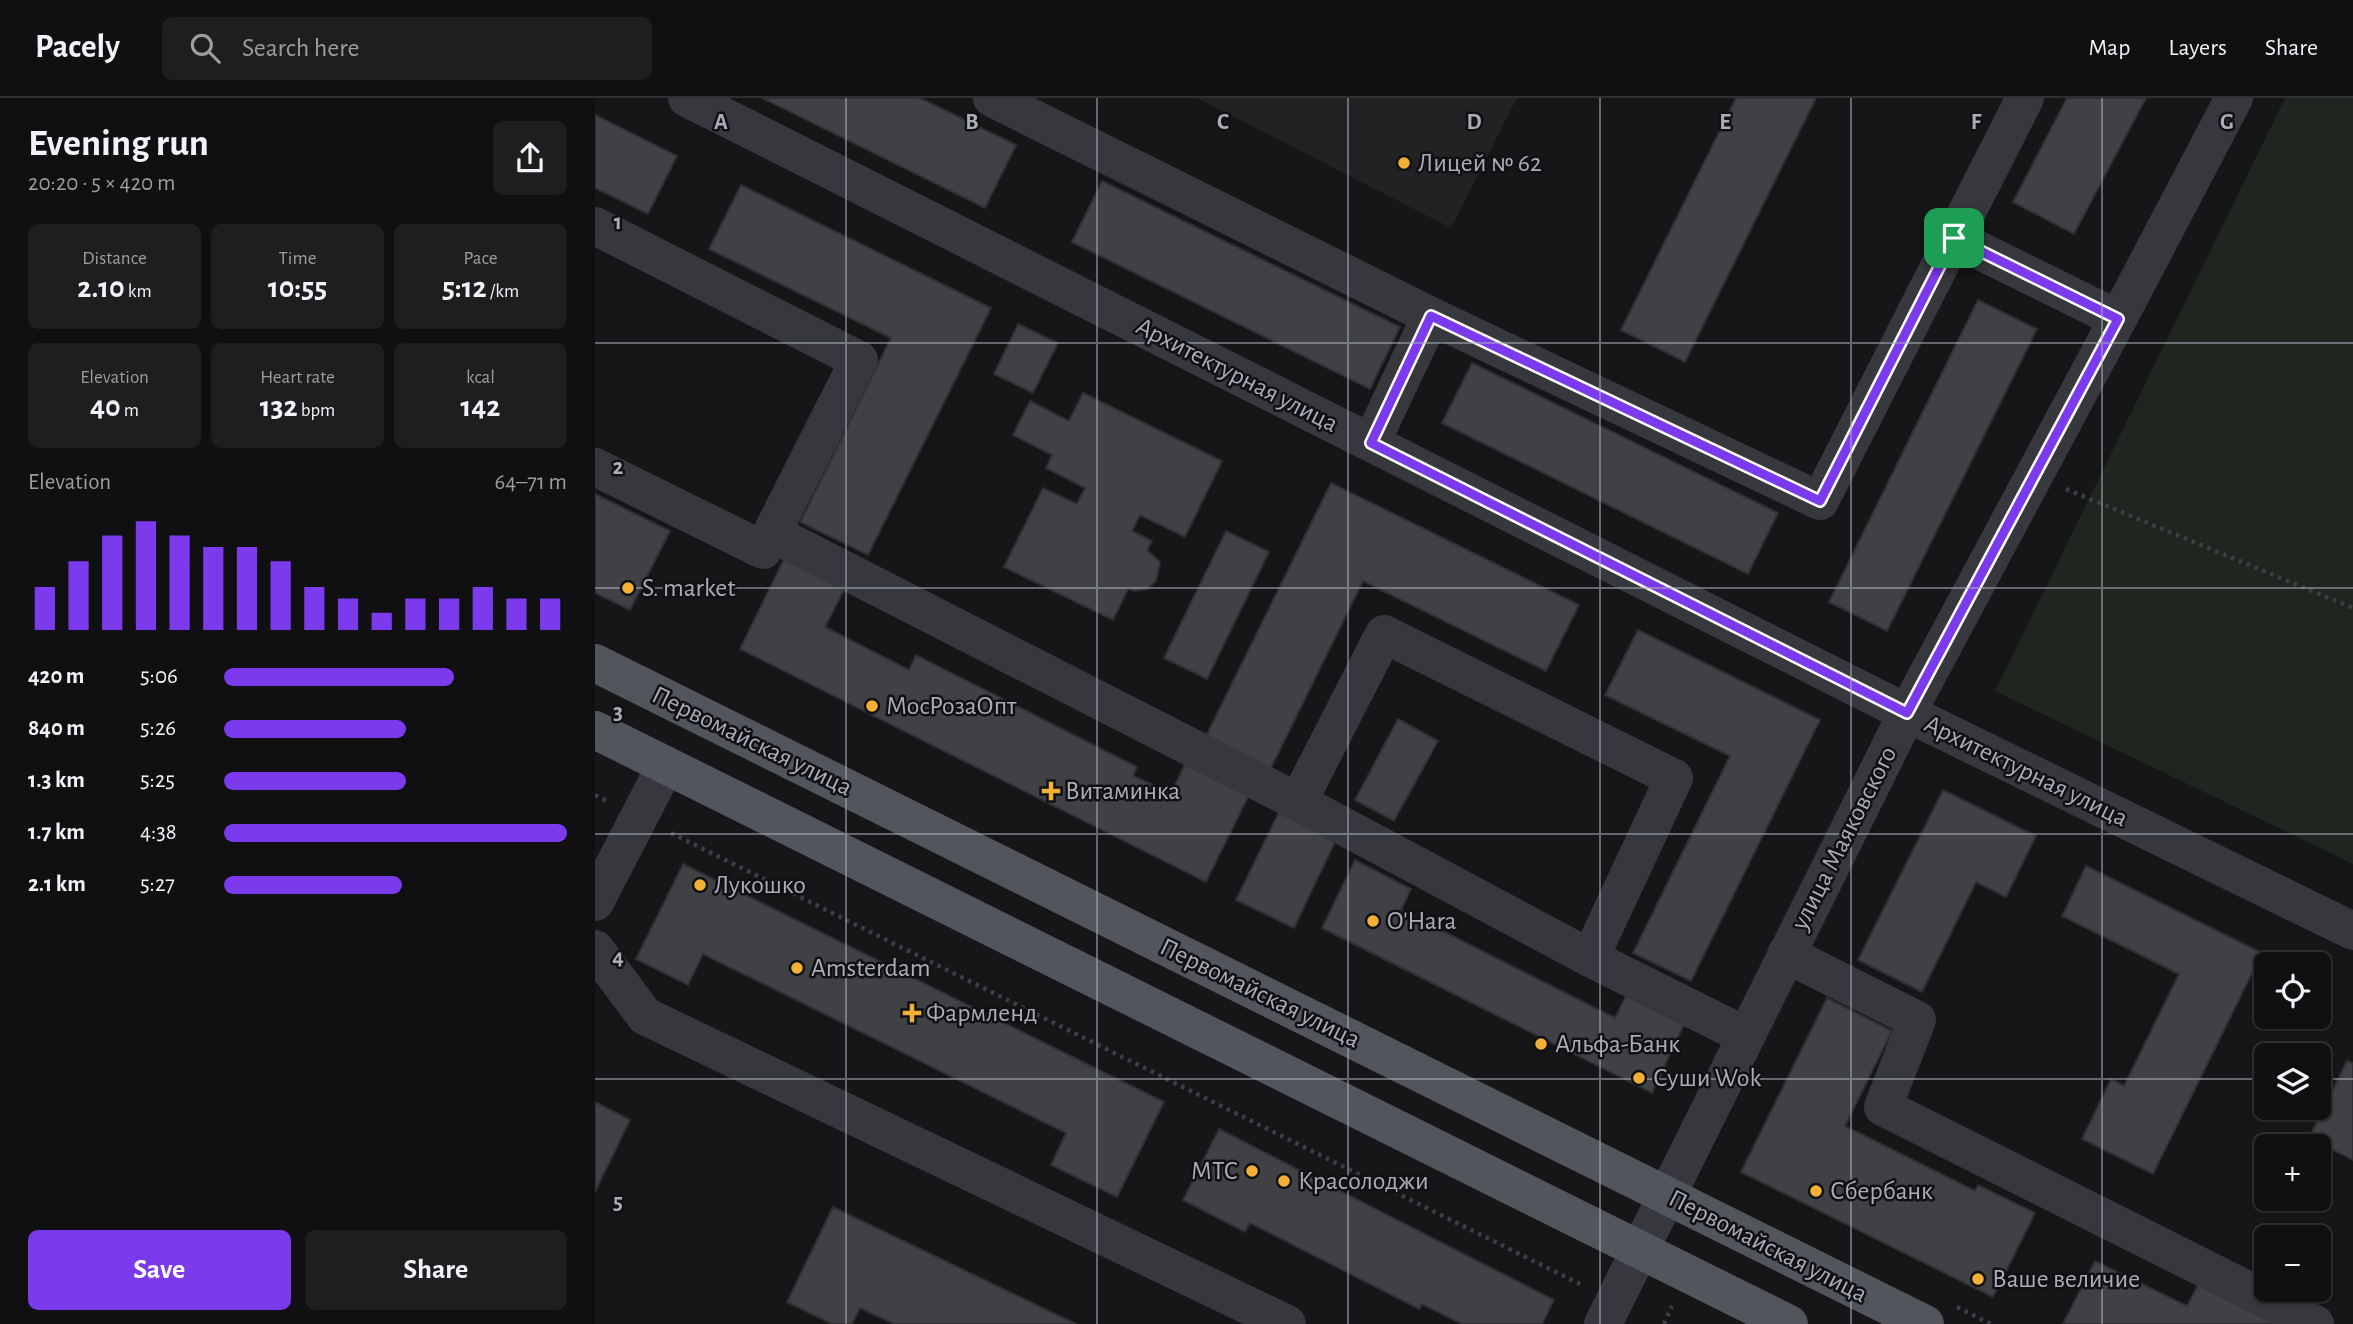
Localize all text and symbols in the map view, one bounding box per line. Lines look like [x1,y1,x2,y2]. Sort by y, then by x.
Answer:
search box [162,17,652,80]
icon: search [186,29,224,67]
text: Pacely [35,31,120,64]
text: Search here [242,35,360,61]
text: Map [2088,36,2130,60]
text: Layers [2168,36,2227,60]
text: Share [2265,36,2318,60]
text: A [714,111,728,134]
text: B [965,111,979,134]
text: C [1217,111,1229,134]
text: D [1466,111,1482,134]
text: E [1719,111,1731,134]
text: F [1971,111,1982,134]
text: G [2220,111,2234,134]
button: share [493,121,567,195]
text: Evening run [28,125,209,163]
place label: Лицей № 62 [1418,150,1542,176]
marker: Лицей № 62 [1396,155,1412,171]
text: 20:20 · 5 × 420 m [28,172,175,195]
pin [1924,208,1984,268]
text: 1 [614,211,622,234]
icon: arrive [1935,219,1973,257]
text: Distance [82,249,147,268]
text: Time [279,249,316,268]
text: Pace [463,249,498,268]
text: 2.10 [77,273,125,303]
text: 10:55 [268,273,327,303]
text: 5:12 [442,273,487,303]
text: km [125,282,152,301]
text: /km [487,282,519,301]
street label: Архитектурная улица [1132,313,1342,437]
text: Elevation [80,368,149,387]
text: Heart rate [260,368,335,387]
text: kcal [466,368,495,387]
text: 40 [90,392,121,422]
text: 132 [260,392,298,422]
text: 142 [460,392,501,422]
text: m [121,401,139,420]
text: bpm [298,401,335,420]
text: 2 [613,456,624,479]
text: Elevation [28,471,111,494]
text: 64–71 m [494,471,567,494]
place label: S. market [642,575,736,601]
marker: S. market [620,580,636,596]
text: 420 m [28,665,84,688]
text: 5:06 [140,665,178,688]
street label: Первомайская улица [648,681,856,801]
place label: МосРозаОпт [886,693,1017,719]
marker: МосРозаОпт [864,698,880,714]
text: 3 [613,701,623,724]
street label: Архитектурная улица [1920,710,2132,832]
text: 840 m [28,717,85,740]
text: 5:26 [140,717,176,740]
street label: улица Маяковского [1786,742,1901,935]
text: 1.3 km [28,769,85,792]
text: 5:25 [140,769,175,792]
place label: Витаминка [1065,778,1180,804]
marker: Витаминка [1043,783,1059,799]
text: 1.7 km [28,821,85,844]
text: 4:38 [140,821,177,844]
place label: Лукошко [714,872,806,898]
text: 2.1 km [28,873,86,896]
text: 5:27 [140,873,175,896]
marker: Лукошко [692,877,708,893]
place label: O'Hara [1387,908,1457,934]
marker: O'Hara [1365,913,1381,929]
street label: Первомайская улица [1156,933,1364,1053]
text: 4 [612,946,624,969]
map controls [2254,952,2331,1302]
button: locate [2254,952,2331,1029]
place label: Amsterdam [811,955,931,981]
marker: Amsterdam [789,960,805,976]
place label: Фармленд [926,1000,1037,1026]
marker: Фармленд [904,1005,920,1021]
place label: Альфа-Банк [1555,1031,1680,1057]
marker: Альфа-Банк [1533,1036,1549,1052]
button: layers [2254,1043,2331,1120]
place label: Суши Wok [1653,1065,1762,1091]
marker: Суши Wok [1631,1070,1647,1086]
button: + [2254,1134,2331,1211]
place label: МТС [1191,1158,1238,1184]
marker: МТС [1244,1163,1260,1179]
place label: Красолоджи [1298,1168,1429,1194]
marker: Красолоджи [1276,1173,1292,1189]
place label: Сбербанк [1830,1178,1933,1204]
marker: Сбербанк [1808,1183,1824,1199]
street label: Первомайская улица [1665,1185,1872,1307]
text: 5 [613,1191,623,1214]
button: − [2254,1225,2331,1302]
button: Save [28,1230,291,1310]
button: Share [305,1230,567,1310]
place label: Ваше величие [1992,1266,2140,1292]
marker: Ваше величие [1970,1271,1986,1287]

